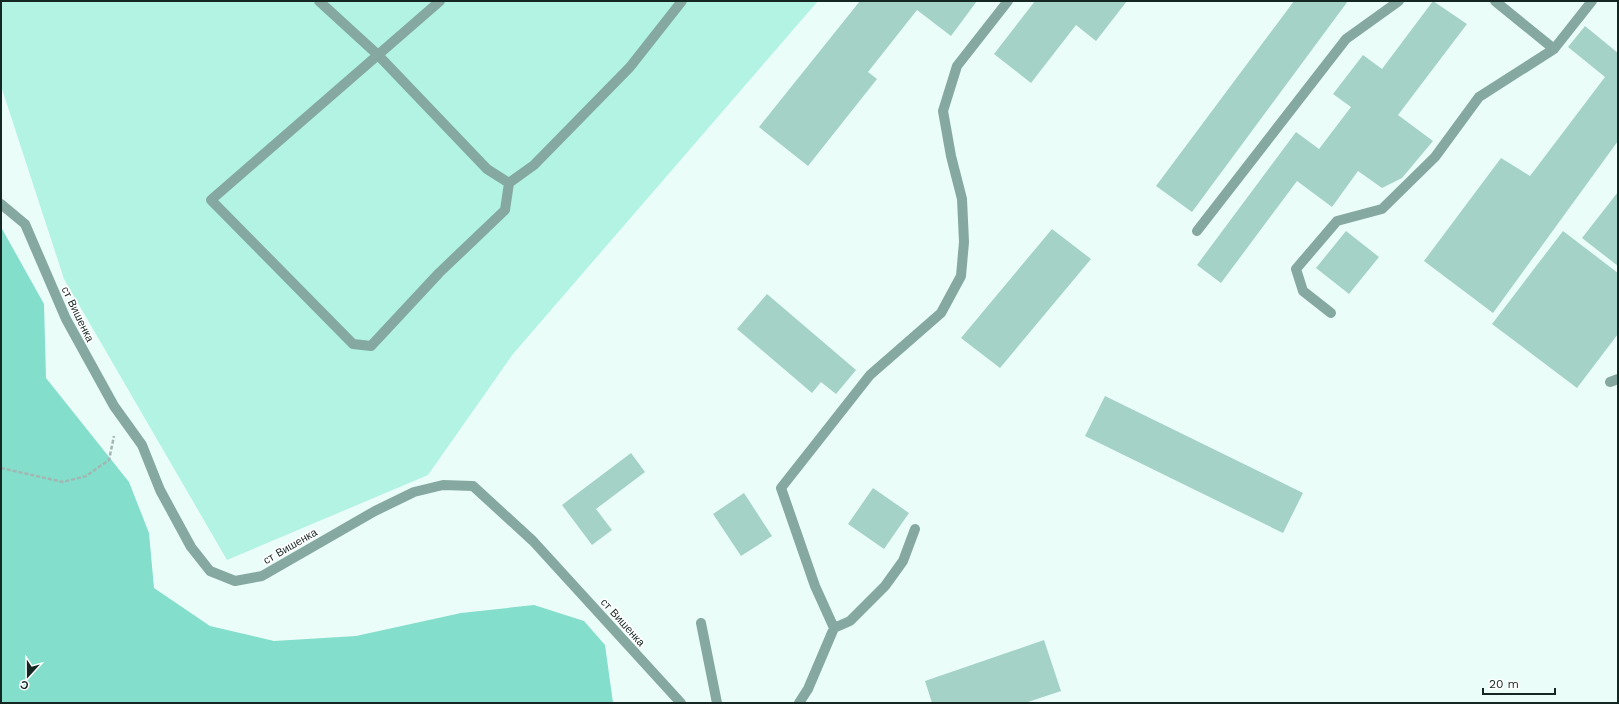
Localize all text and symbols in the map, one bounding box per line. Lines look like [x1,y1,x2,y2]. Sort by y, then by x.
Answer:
street label: ст Вишенка [59,284,97,345]
street label: ст Вишенка [261,525,320,567]
street label: ст Вишенка [598,596,648,650]
north arrow [8,656,48,696]
scale bar [1483,670,1555,696]
text: С [19,677,31,692]
text: 20 m [1489,677,1519,691]

